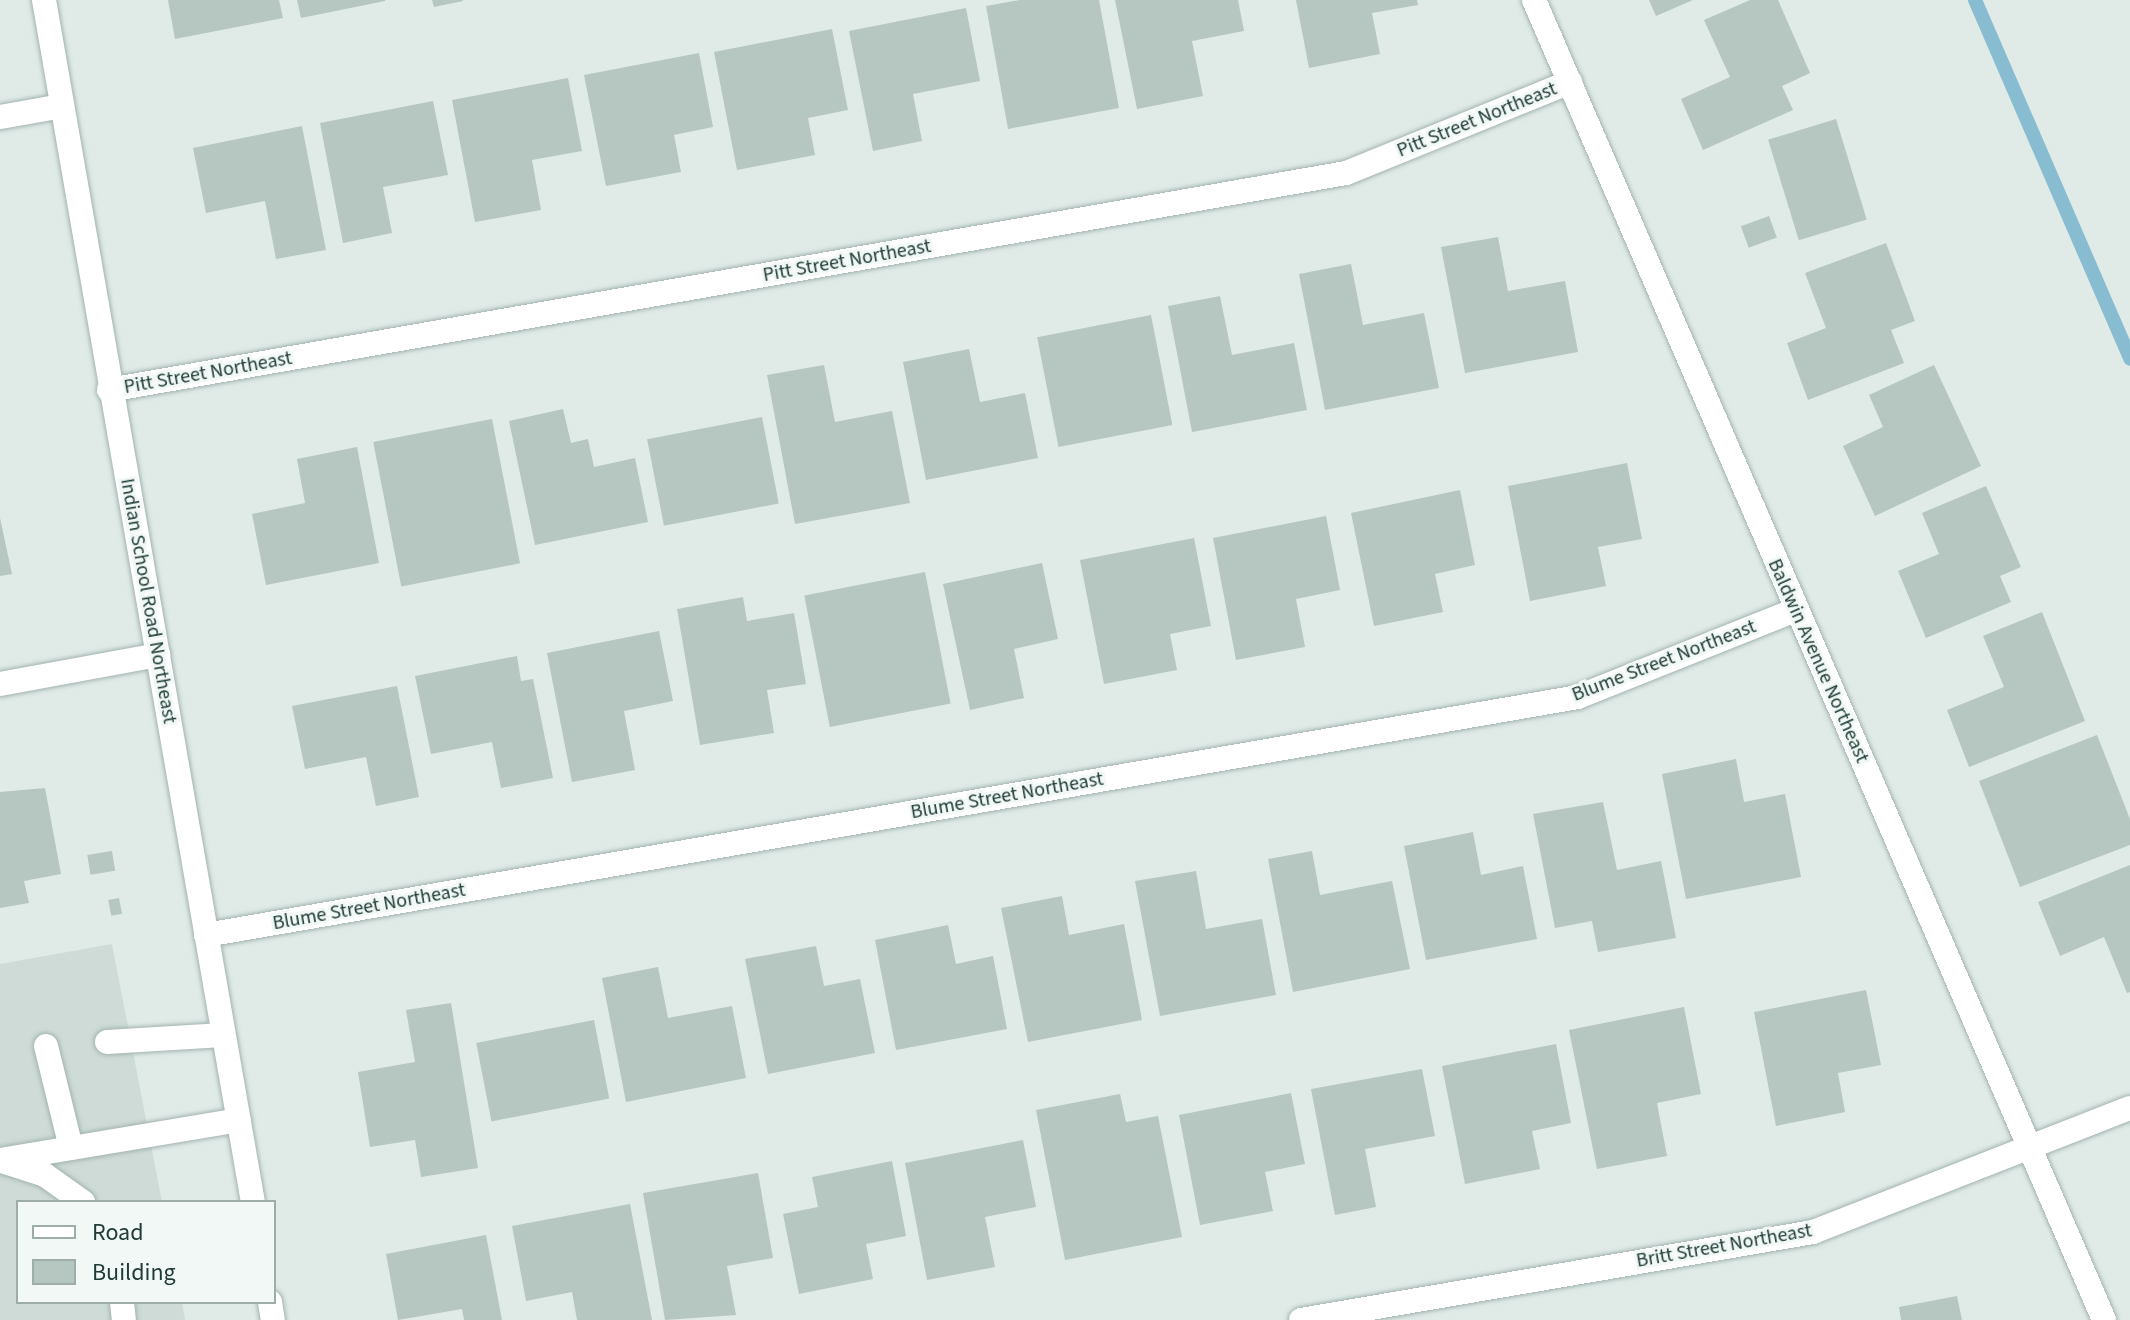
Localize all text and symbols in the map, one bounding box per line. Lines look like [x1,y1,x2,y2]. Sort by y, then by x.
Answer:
street label: Pitt Street Northeast [1394,77,1560,163]
street label: Pitt Street Northeast [761,234,933,288]
street label: Pitt Street Northeast [122,346,294,400]
street label: Indian School Road Northeast [115,477,181,725]
street label: Baldwin Avenue Northeast [1762,555,1874,767]
street label: Blume Street Northeast [1569,615,1759,707]
street label: Blume Street Northeast [909,767,1105,825]
street label: Blume Street Northeast [271,878,467,936]
legend [16,1200,276,1304]
text: Road [92,1215,144,1250]
street label: Britt Street Northeast [1634,1219,1814,1273]
text: Building [92,1255,176,1290]

